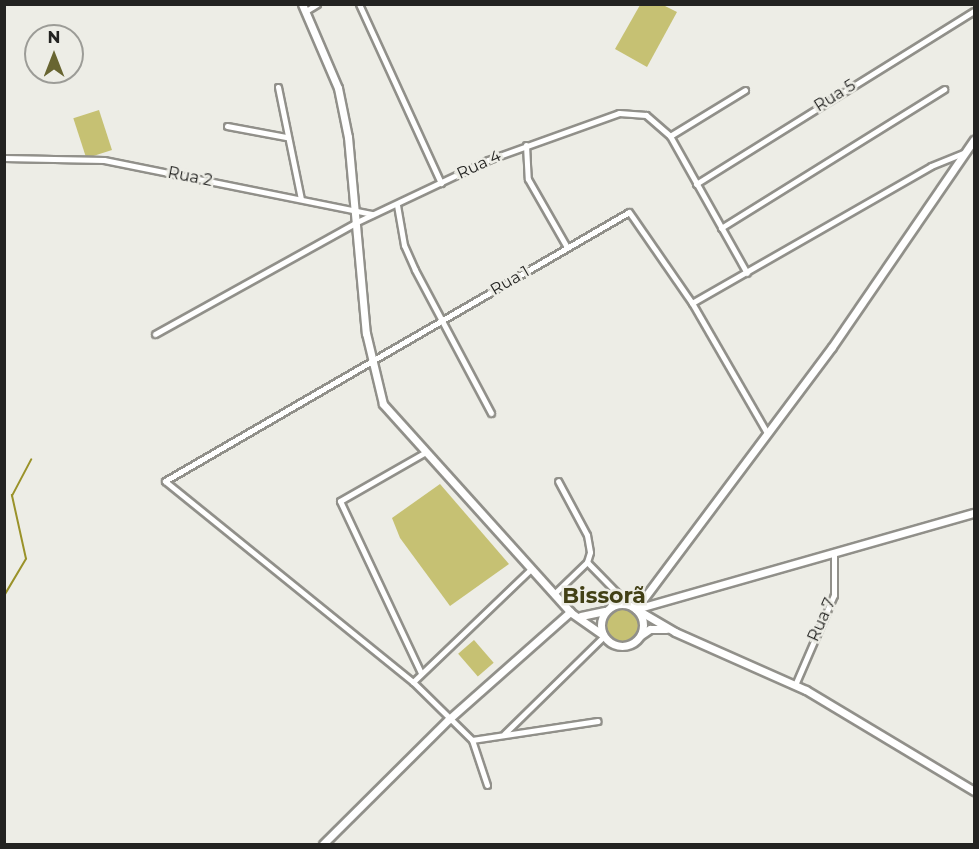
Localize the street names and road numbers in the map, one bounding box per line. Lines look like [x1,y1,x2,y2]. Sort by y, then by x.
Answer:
street label: Rua 5 [811,76,859,116]
street label: Rua 4 [454,146,504,184]
street label: Rua 2 [166,163,214,191]
street label: Rua 1 [487,262,533,300]
street label: Rua 7 [804,595,840,645]

